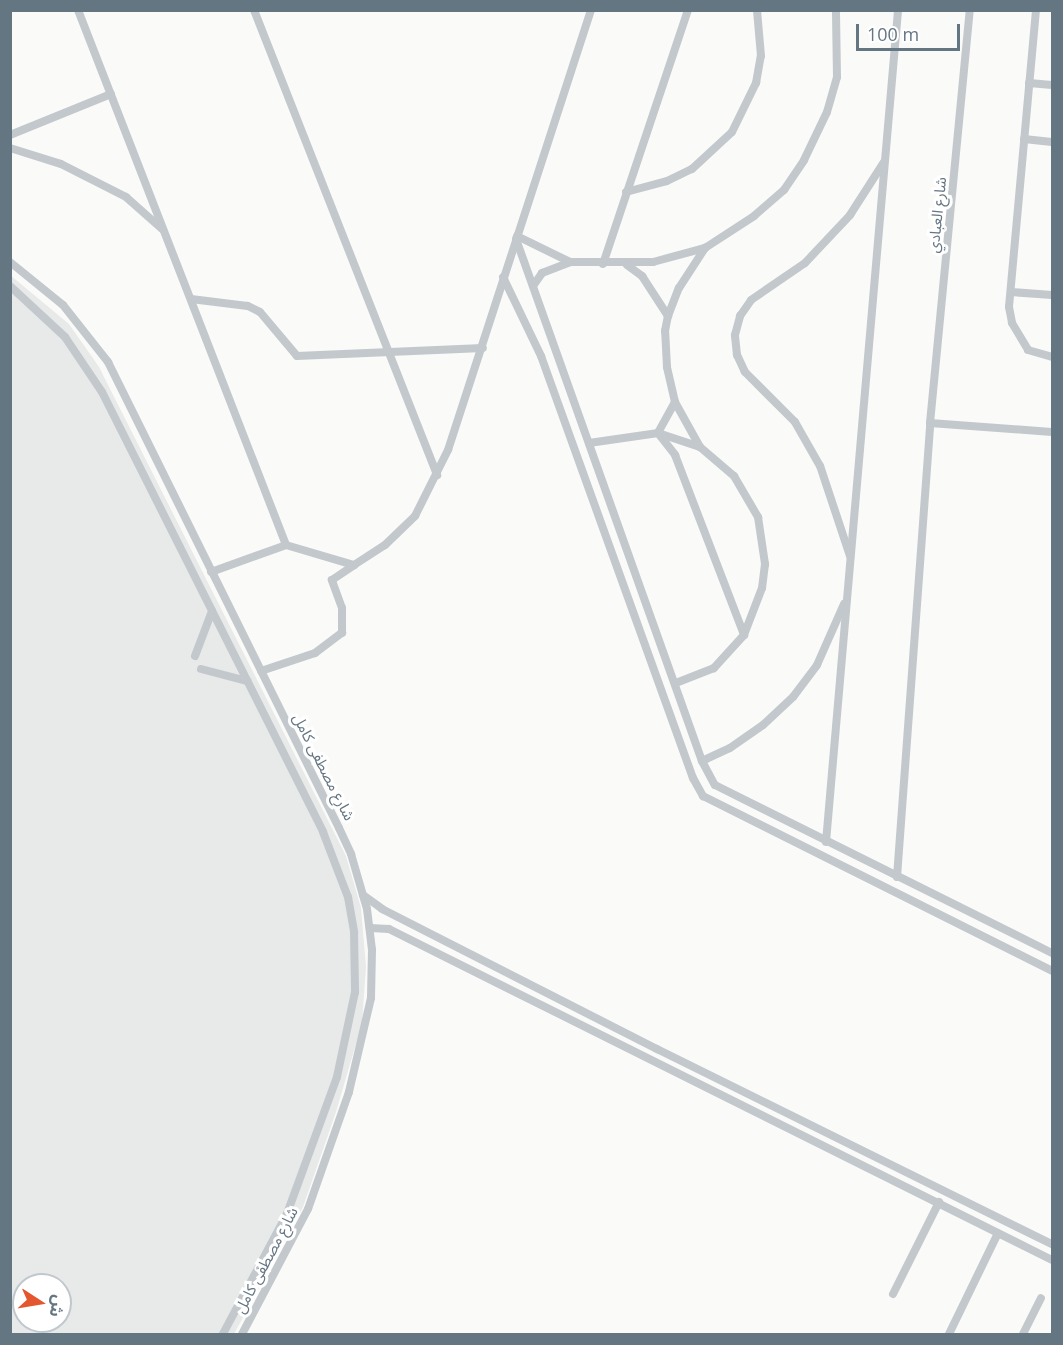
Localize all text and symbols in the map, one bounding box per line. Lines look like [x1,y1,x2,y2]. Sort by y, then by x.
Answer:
scale bar [859,12,962,50]
text: 100 m [867,22,919,46]
street label: شارع العبادي [924,176,950,254]
street label: شارع مصطفى كامل [289,711,359,823]
street label: شارع مصطفى كامل [230,1204,302,1316]
north arrow [12,1273,72,1333]
text: ش [45,1293,71,1319]

